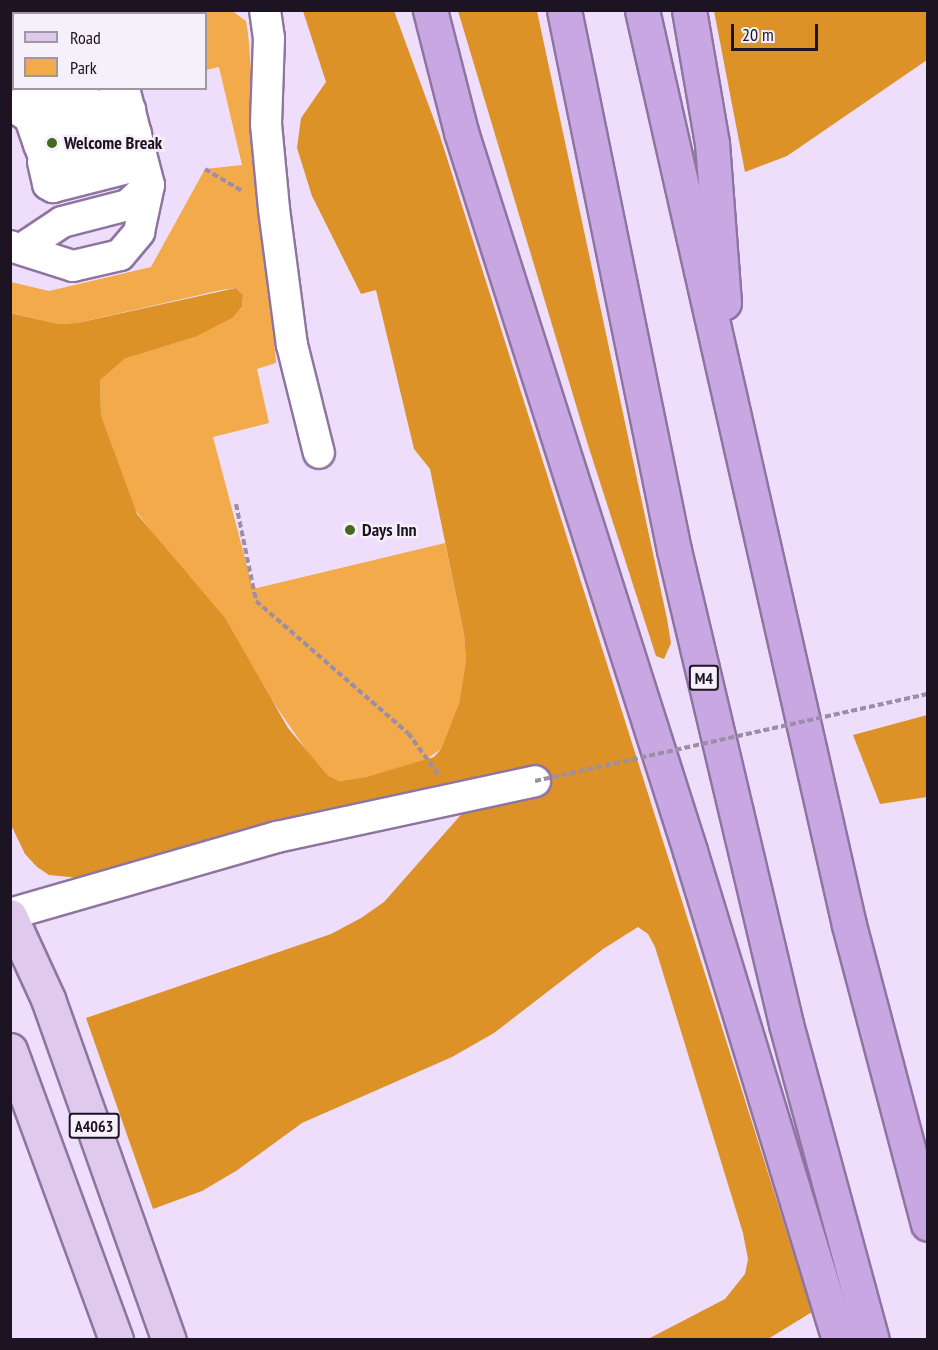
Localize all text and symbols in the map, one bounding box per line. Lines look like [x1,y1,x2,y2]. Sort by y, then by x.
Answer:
legend [12,12,207,90]
scale bar [734,12,821,50]
text: 20 m [742,23,774,46]
text: Road [70,26,101,49]
text: Park [70,56,97,79]
place label: Welcome Break [64,132,162,154]
marker: Welcome Break [45,136,59,150]
place label: Days Inn [362,519,417,541]
marker: Days Inn [343,523,357,537]
road number: M4 [688,665,720,691]
road number: A4063 [68,1113,119,1139]

